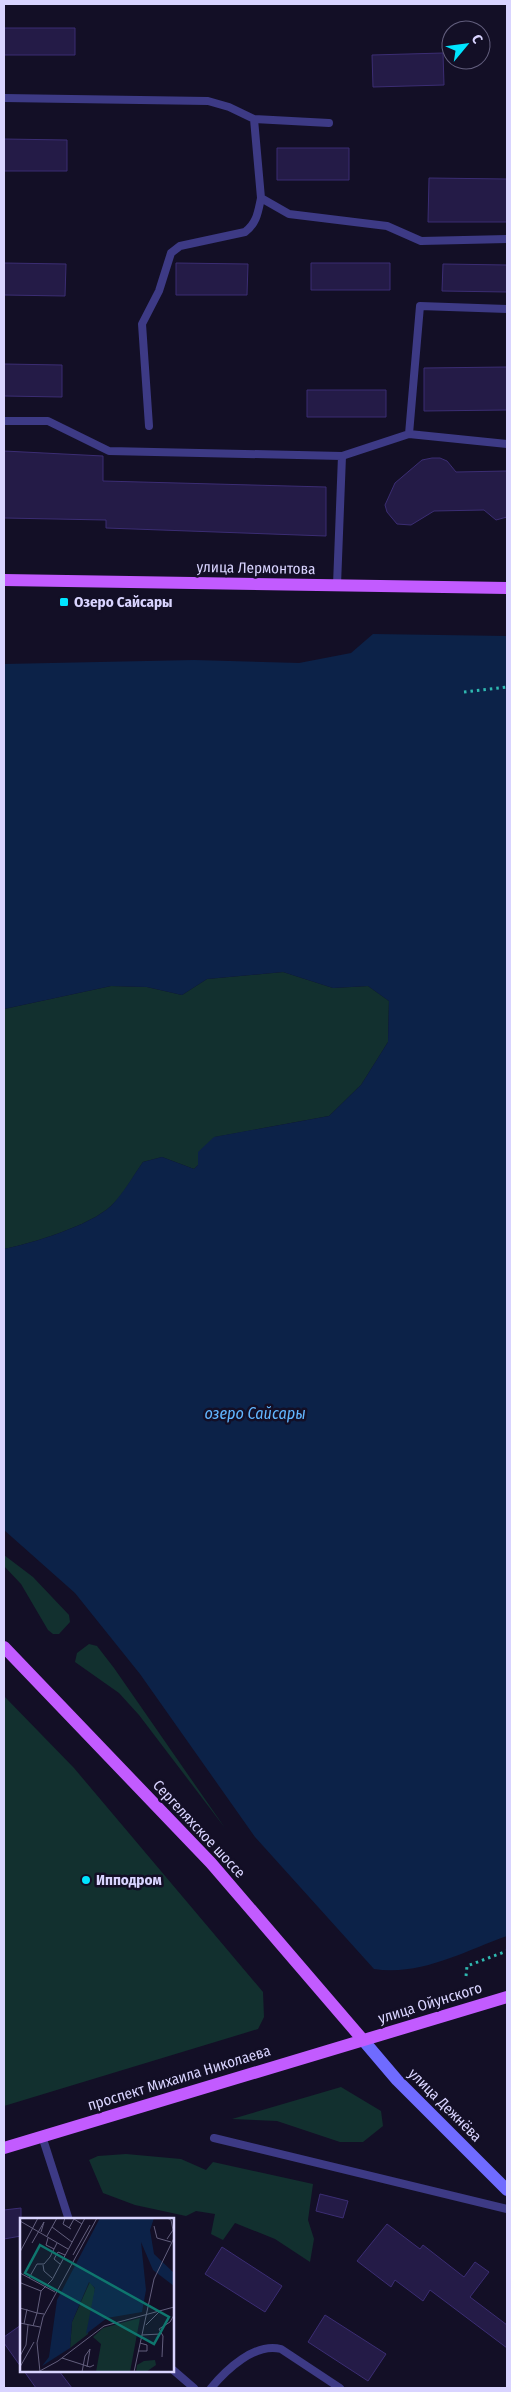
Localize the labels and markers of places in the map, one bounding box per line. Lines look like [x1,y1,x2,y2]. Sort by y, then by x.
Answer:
place label: Озеро Сайсары [74,593,172,611]
marker: Озеро Сайсары [58,596,70,608]
place label: Ипподром [96,1871,162,1889]
marker: Ипподром [80,1874,92,1886]

